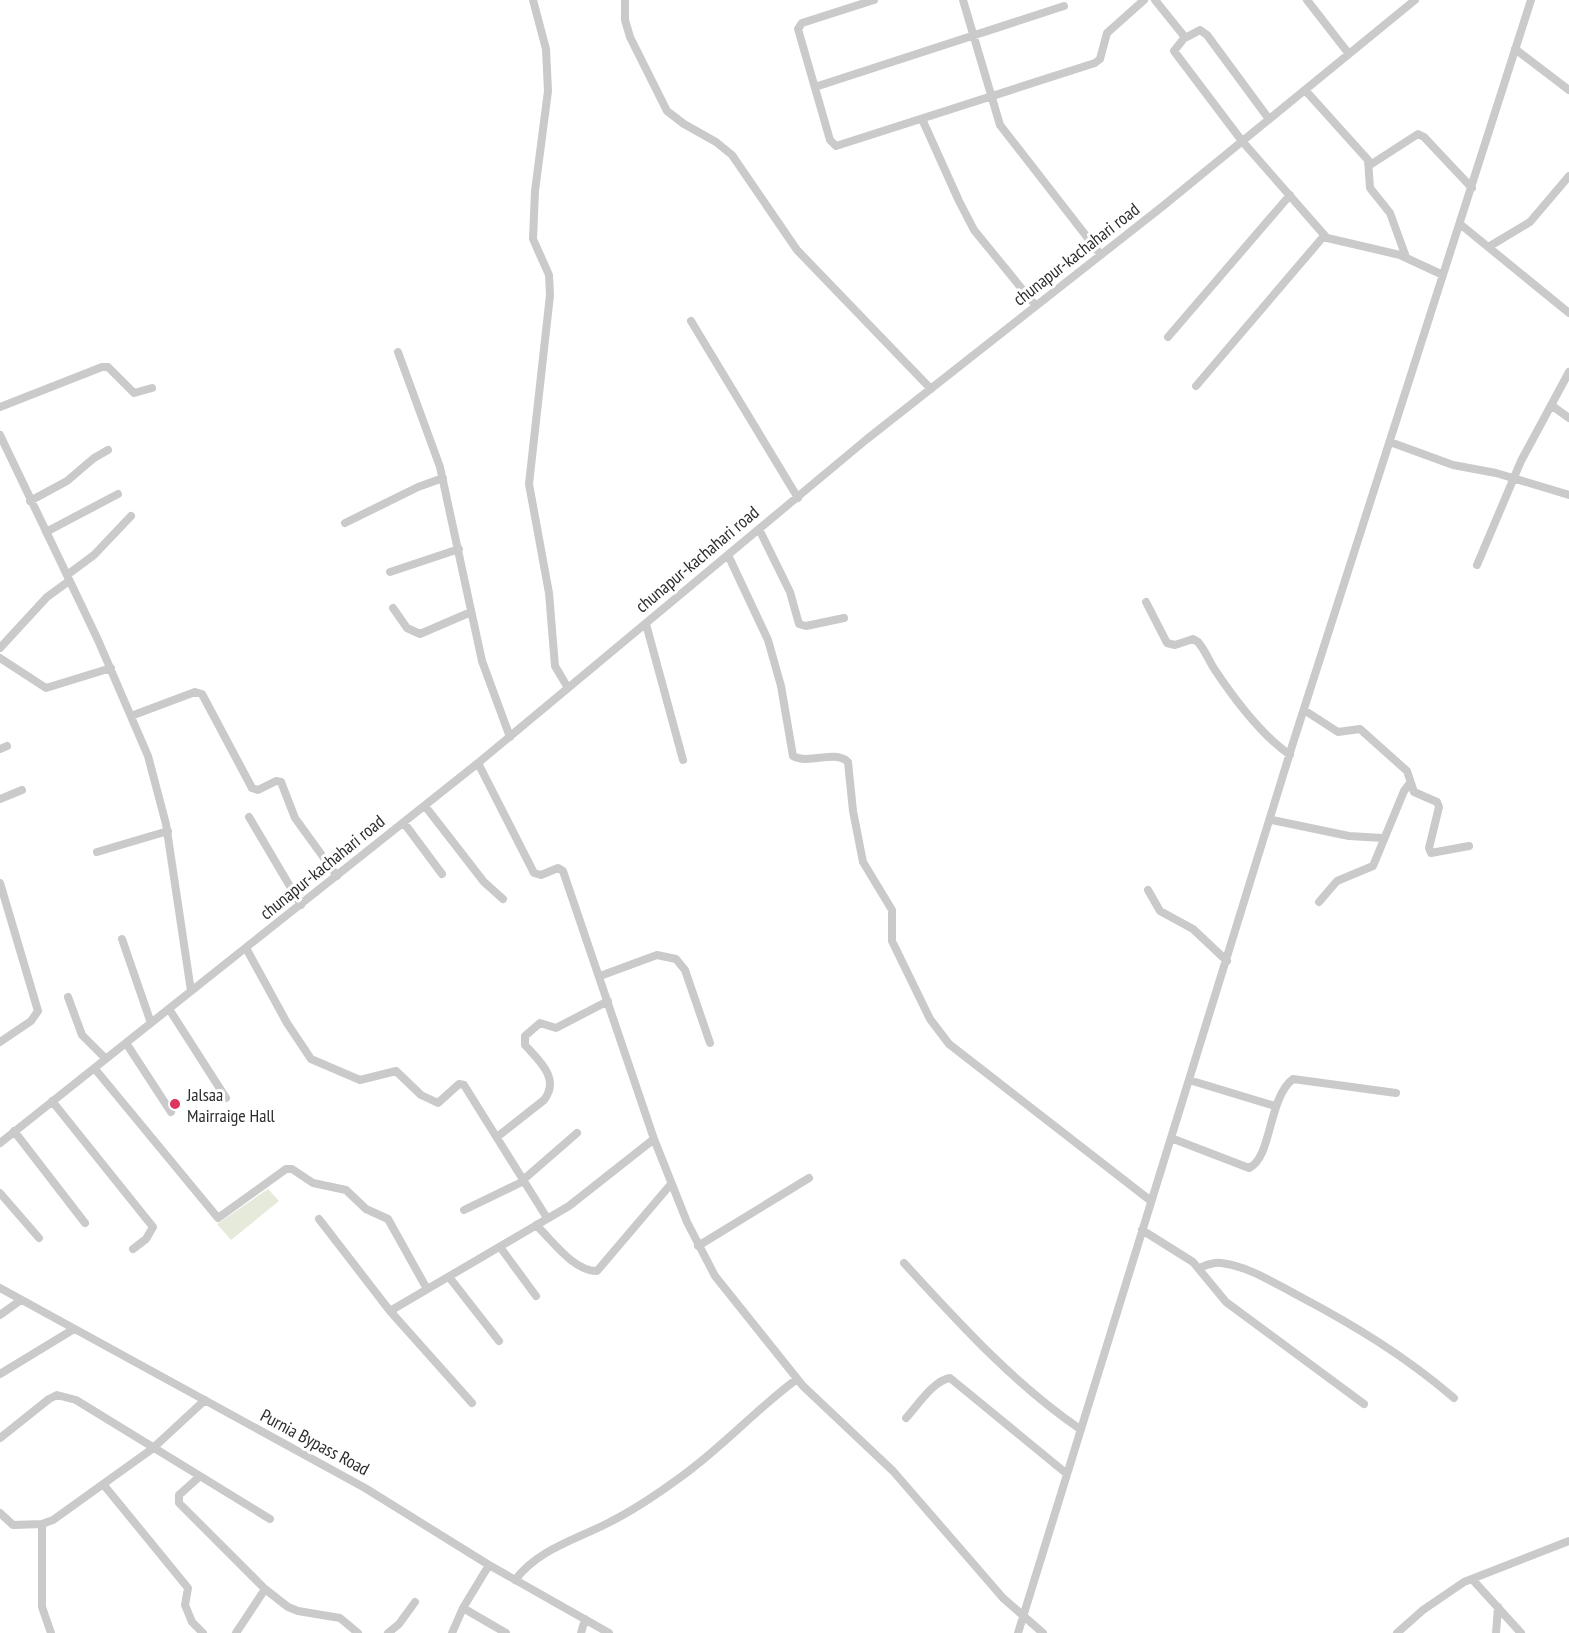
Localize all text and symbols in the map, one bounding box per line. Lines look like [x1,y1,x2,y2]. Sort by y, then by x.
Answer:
street label: chunapur-kachahari road [1008,197,1144,311]
street label: chunapur-kachahari road [631,501,763,617]
street label: chunapur-kachahari road [255,810,389,924]
place label: Jalsaa Mairraige Hall [186,1083,276,1127]
marker: Jalsaa Mairraige Hall [168,1097,182,1111]
street label: Purnia Bypass Road [257,1404,373,1480]

